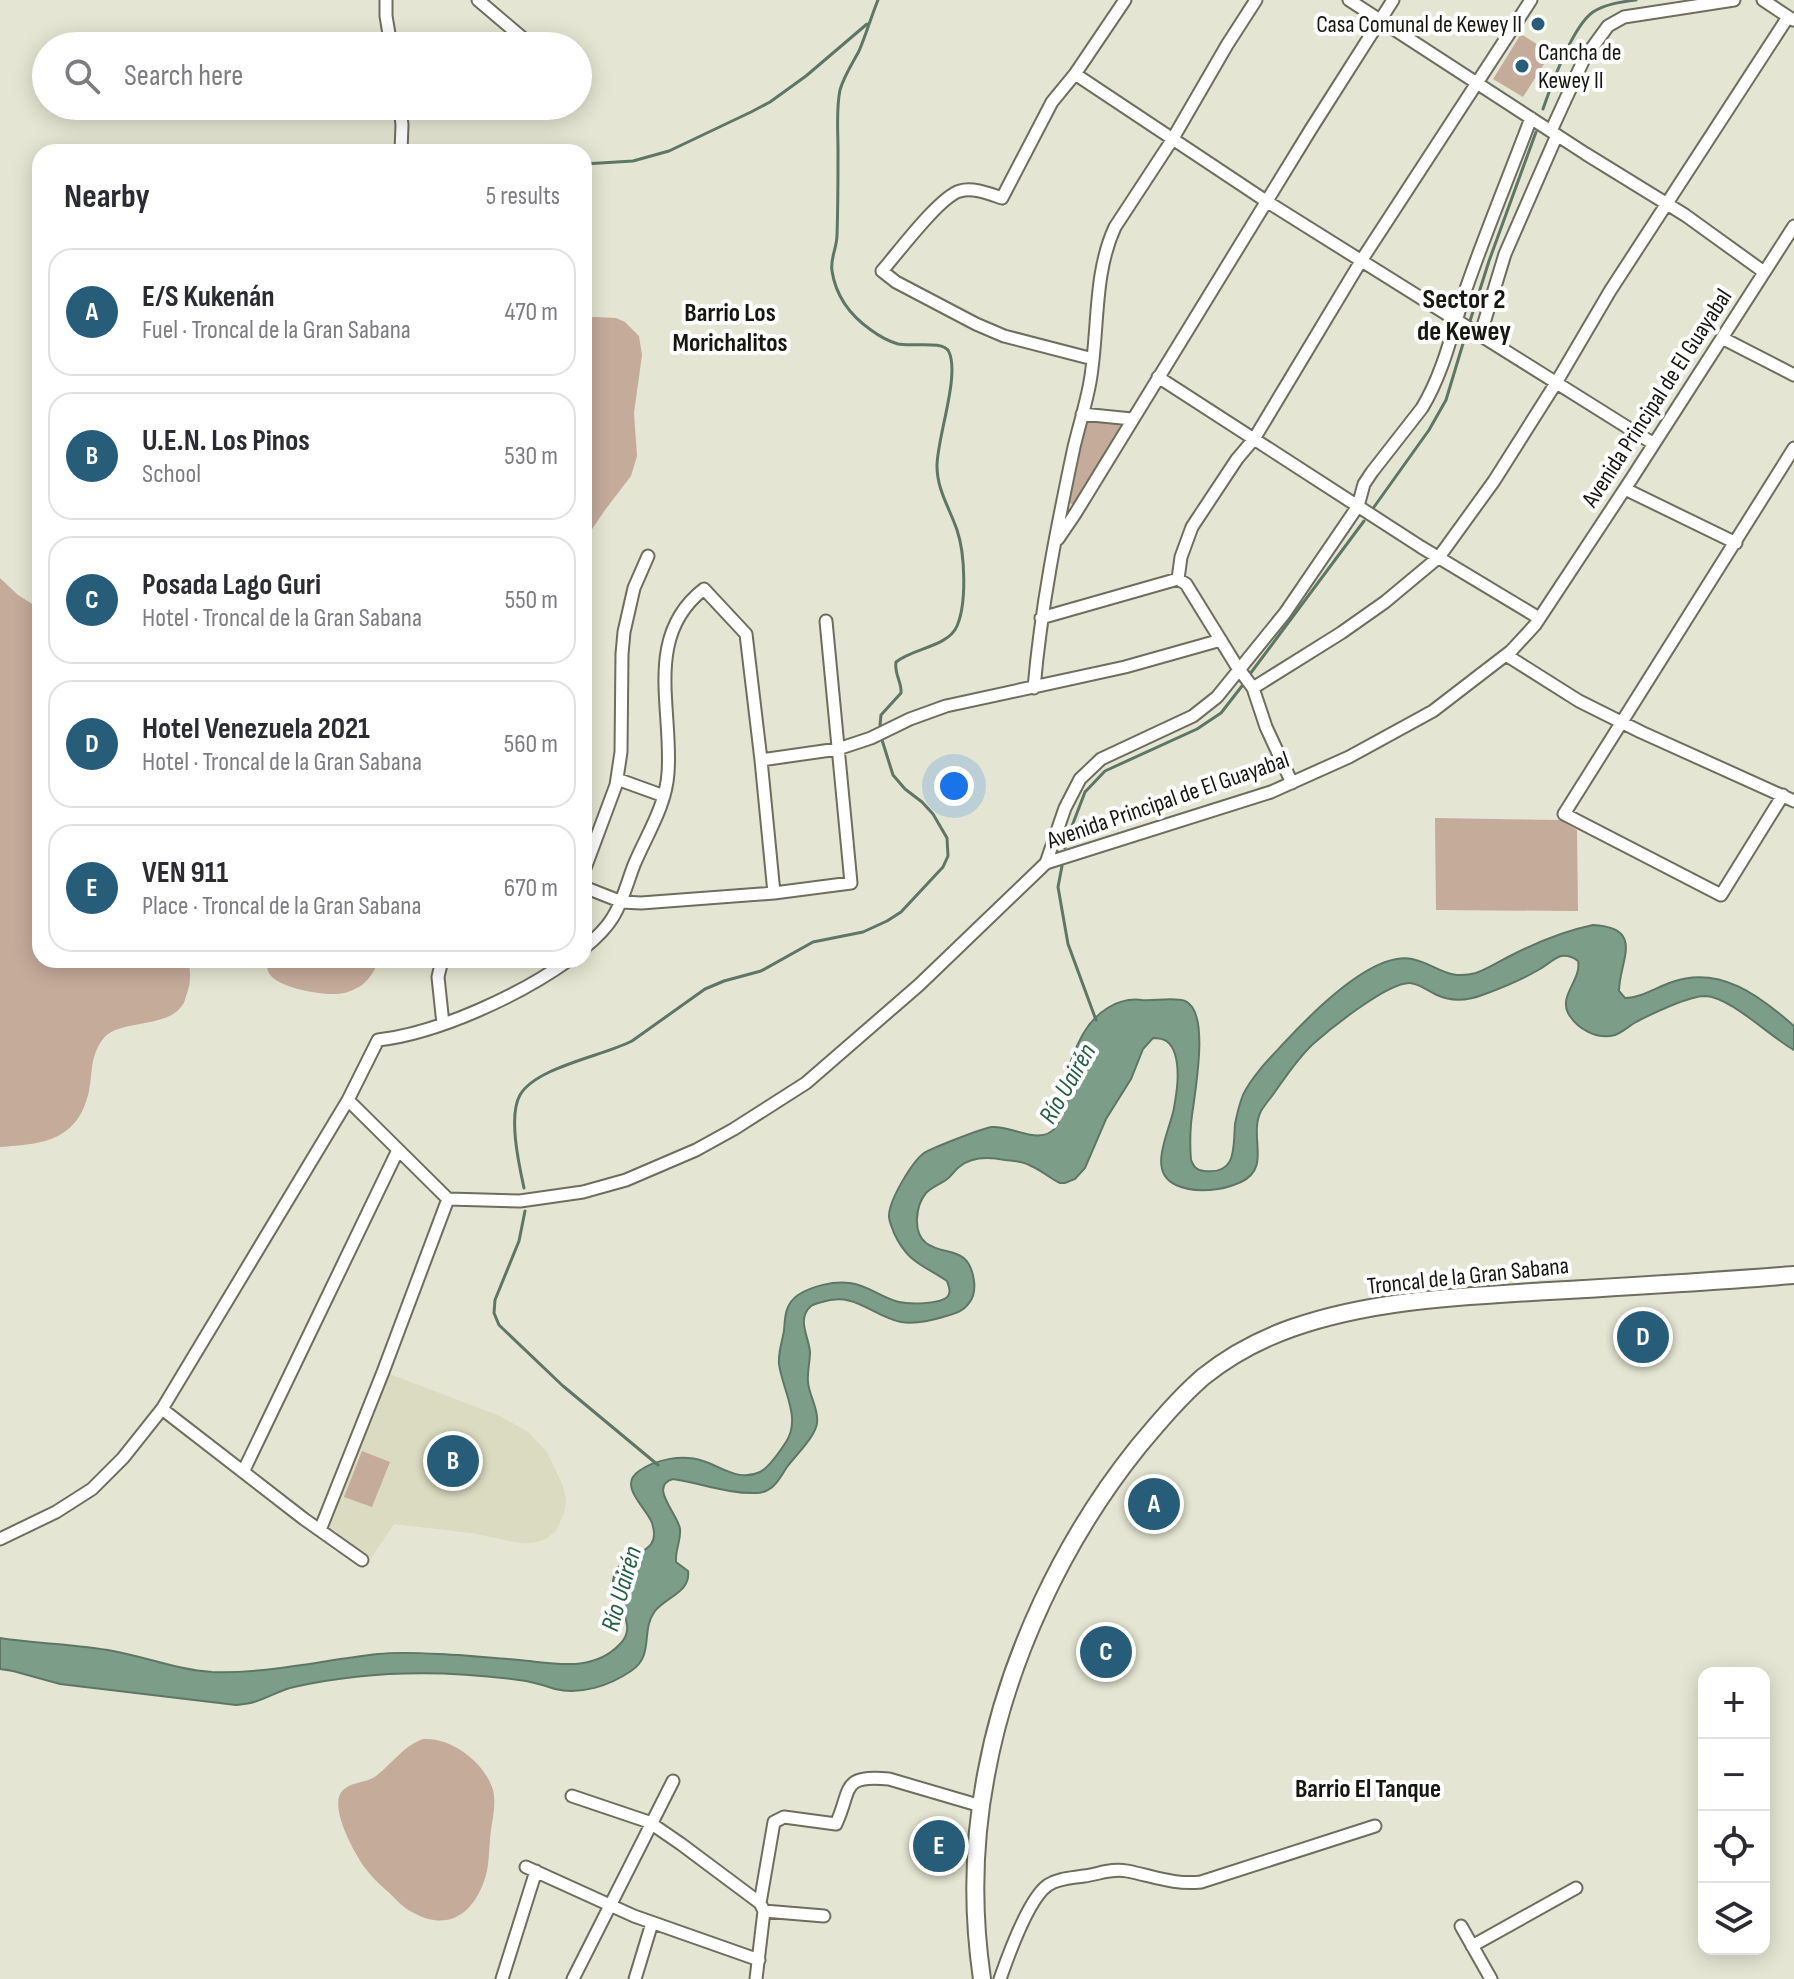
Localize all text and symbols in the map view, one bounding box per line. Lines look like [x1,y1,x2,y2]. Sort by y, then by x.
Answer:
place label: Casa Comunal de Kewey II [1316,10,1522,39]
marker: Casa Comunal de Kewey II [1529,15,1547,33]
search box [32,32,592,120]
place label: Cancha de Kewey II [1538,38,1621,95]
icon: search [60,54,104,98]
marker: Cancha de Kewey II [1513,57,1531,75]
text: Search here [124,58,243,94]
text: Nearby [64,176,150,217]
text: 5 results [486,181,560,212]
text: E/S Kukenán [142,279,275,315]
district label: Sector 2 de Kewey [1417,283,1511,348]
street label: Avenida Principal de El Guayabal [1575,283,1738,513]
text: A [86,297,98,328]
text: 470 m [505,297,558,328]
district label: Barrio Los Morichalitos [673,298,787,359]
text: Fuel · Troncal de la Gran Sabana [142,315,411,346]
text: U.E.N. Los Pinos [142,423,310,459]
text: B [86,441,98,472]
text: 530 m [504,441,558,472]
text: School [142,459,201,490]
text: Posada Lago Guri [142,567,321,603]
text: C [85,585,99,616]
text: 550 m [505,585,558,616]
text: Hotel · Troncal de la Gran Sabana [142,603,422,634]
text: Hotel Venezuela 2021 [142,711,370,747]
text: D [85,729,99,760]
text: 560 m [504,729,558,760]
street label: Avenida Principal de El Guayabal [1042,745,1293,855]
text: Hotel · Troncal de la Gran Sabana [142,747,422,778]
your location [934,766,974,806]
text: VEN 911 [142,855,228,891]
text: E [86,873,98,904]
text: 670 m [504,873,558,904]
text: Place · Troncal de la Gran Sabana [142,891,421,922]
water label: Río Uairén [1033,1039,1103,1129]
street label: Troncal de la Gran Sabana [1366,1251,1570,1301]
pin: D [1617,1307,1669,1367]
pin: B [427,1431,479,1491]
pin: A [1128,1474,1180,1534]
water label: Río Uairén [595,1543,649,1635]
pin: C [1080,1622,1132,1682]
map controls [1698,1667,1770,1955]
button: + [1698,1667,1770,1739]
button: − [1698,1739,1770,1811]
district label: Barrio El Tanque [1295,1774,1441,1805]
button: locate [1698,1811,1770,1883]
pin: E [913,1816,965,1876]
button: layers [1698,1883,1770,1955]

